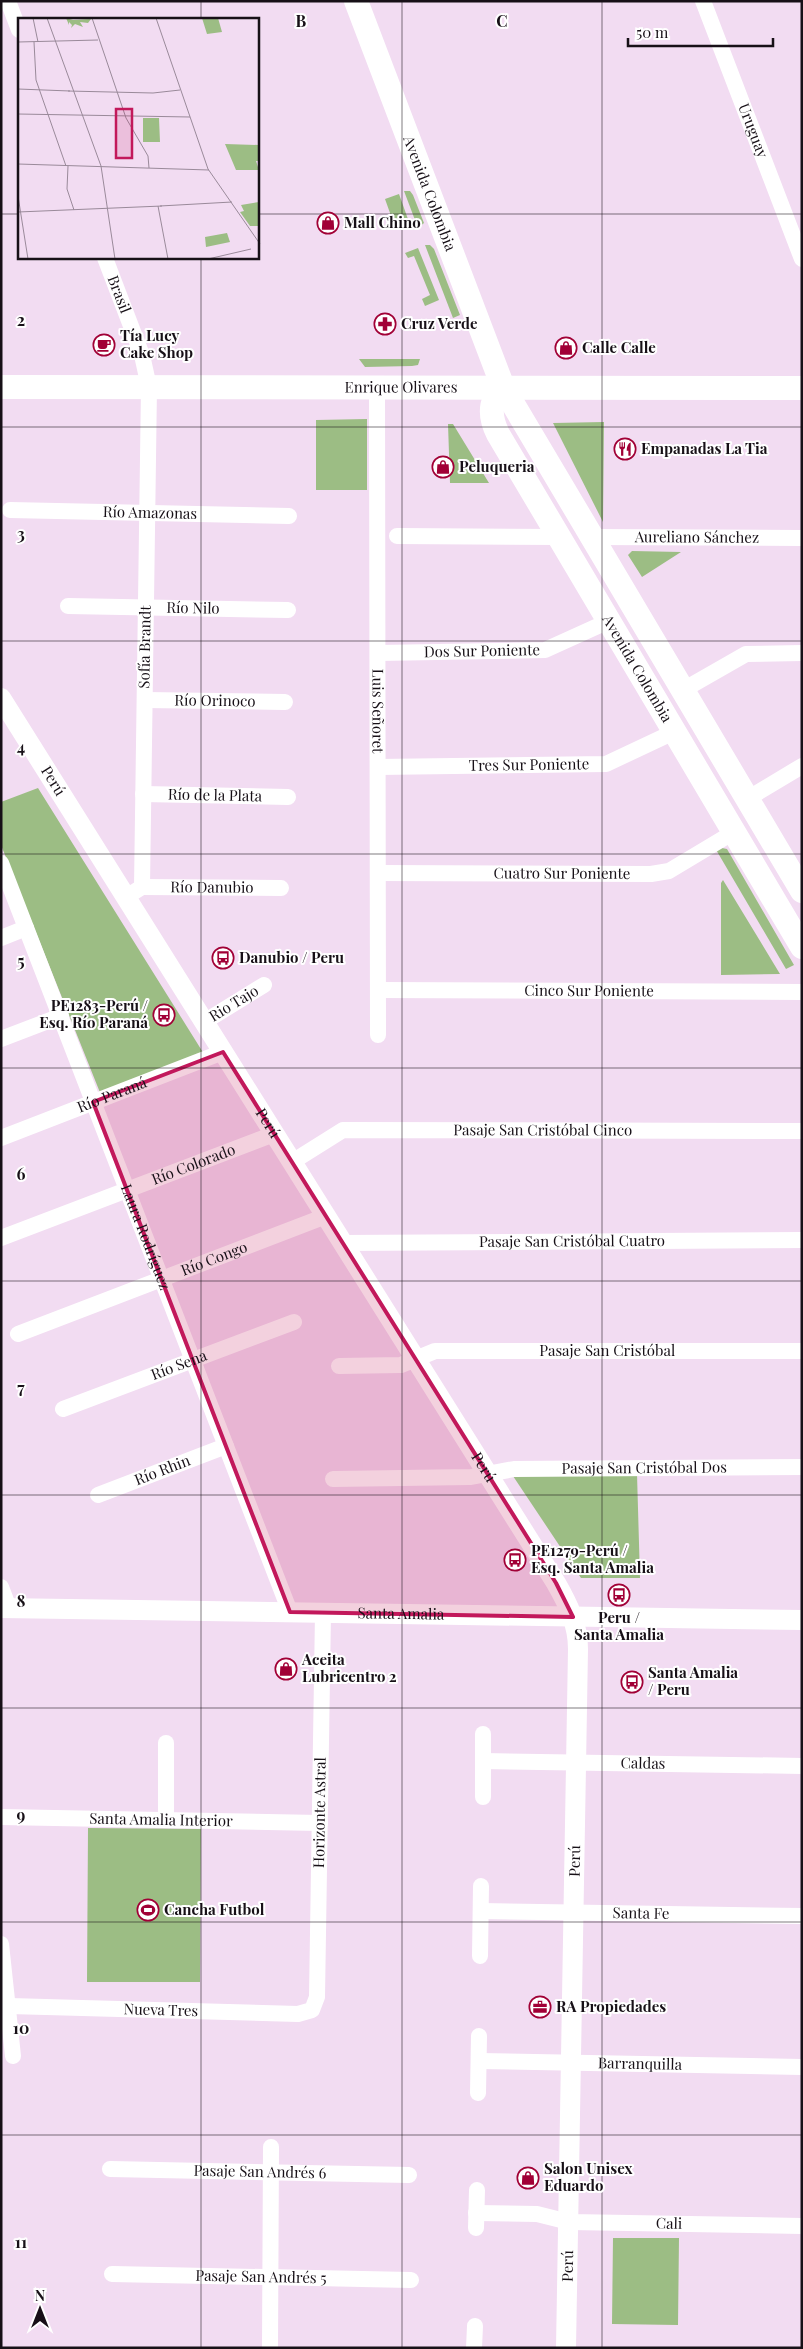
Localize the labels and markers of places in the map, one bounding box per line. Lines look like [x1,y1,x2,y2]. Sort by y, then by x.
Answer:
shop icon: Mall Chino [316,211,340,235]
place label: Mall Chino [344,212,421,232]
pharmacy icon: Cruz Verde [373,312,397,336]
place label: Cruz Verde [401,313,478,333]
place label: Tía Lucy Cake Shop [120,325,193,362]
cafe icon: Tía Lucy Cake Shop [92,333,116,357]
shop icon: Calle Calle [554,336,578,360]
place label: Calle Calle [582,337,656,357]
restaurant icon: Empanadas La Tia [613,437,637,461]
place label: Empanadas La Tia [641,438,768,458]
shop icon: Peluqueria [431,455,455,479]
place label: Peluqueria [459,456,535,476]
bus stop icon: Danubio / Peru [211,946,235,970]
place label: Danubio / Peru [239,947,344,967]
place label: PE1283-Perú / Esq. Río Paraná [39,995,148,1032]
bus stop icon: PE1283-Perú / Esq. Río Paraná [152,1003,176,1027]
place label: PE1279-Perú / Esq. Santa Amalia [531,1540,654,1577]
bus stop icon: PE1279-Perú / Esq. Santa Amalia [503,1548,527,1572]
bus stop icon: Peru / Santa Amalia [607,1583,631,1607]
place label: Peru / Santa Amalia [574,1607,664,1644]
place label: Aceita Lubricentro 2 [301,1649,397,1686]
shop icon: Aceita Lubricentro 2 [274,1657,298,1681]
place label: Santa Amalia / Peru [648,1662,738,1699]
bus stop icon: Santa Amalia / Peru [620,1670,644,1694]
sports icon: Cancha Futbol [136,1898,160,1922]
place label: Cancha Futbol [164,1899,265,1919]
office icon: RA Propiedades [528,1995,552,2019]
place label: RA Propiedades [556,1996,666,2016]
place label: Salon Unisex Eduardo [544,2158,633,2195]
shop icon: Salon Unisex Eduardo [516,2166,540,2190]

